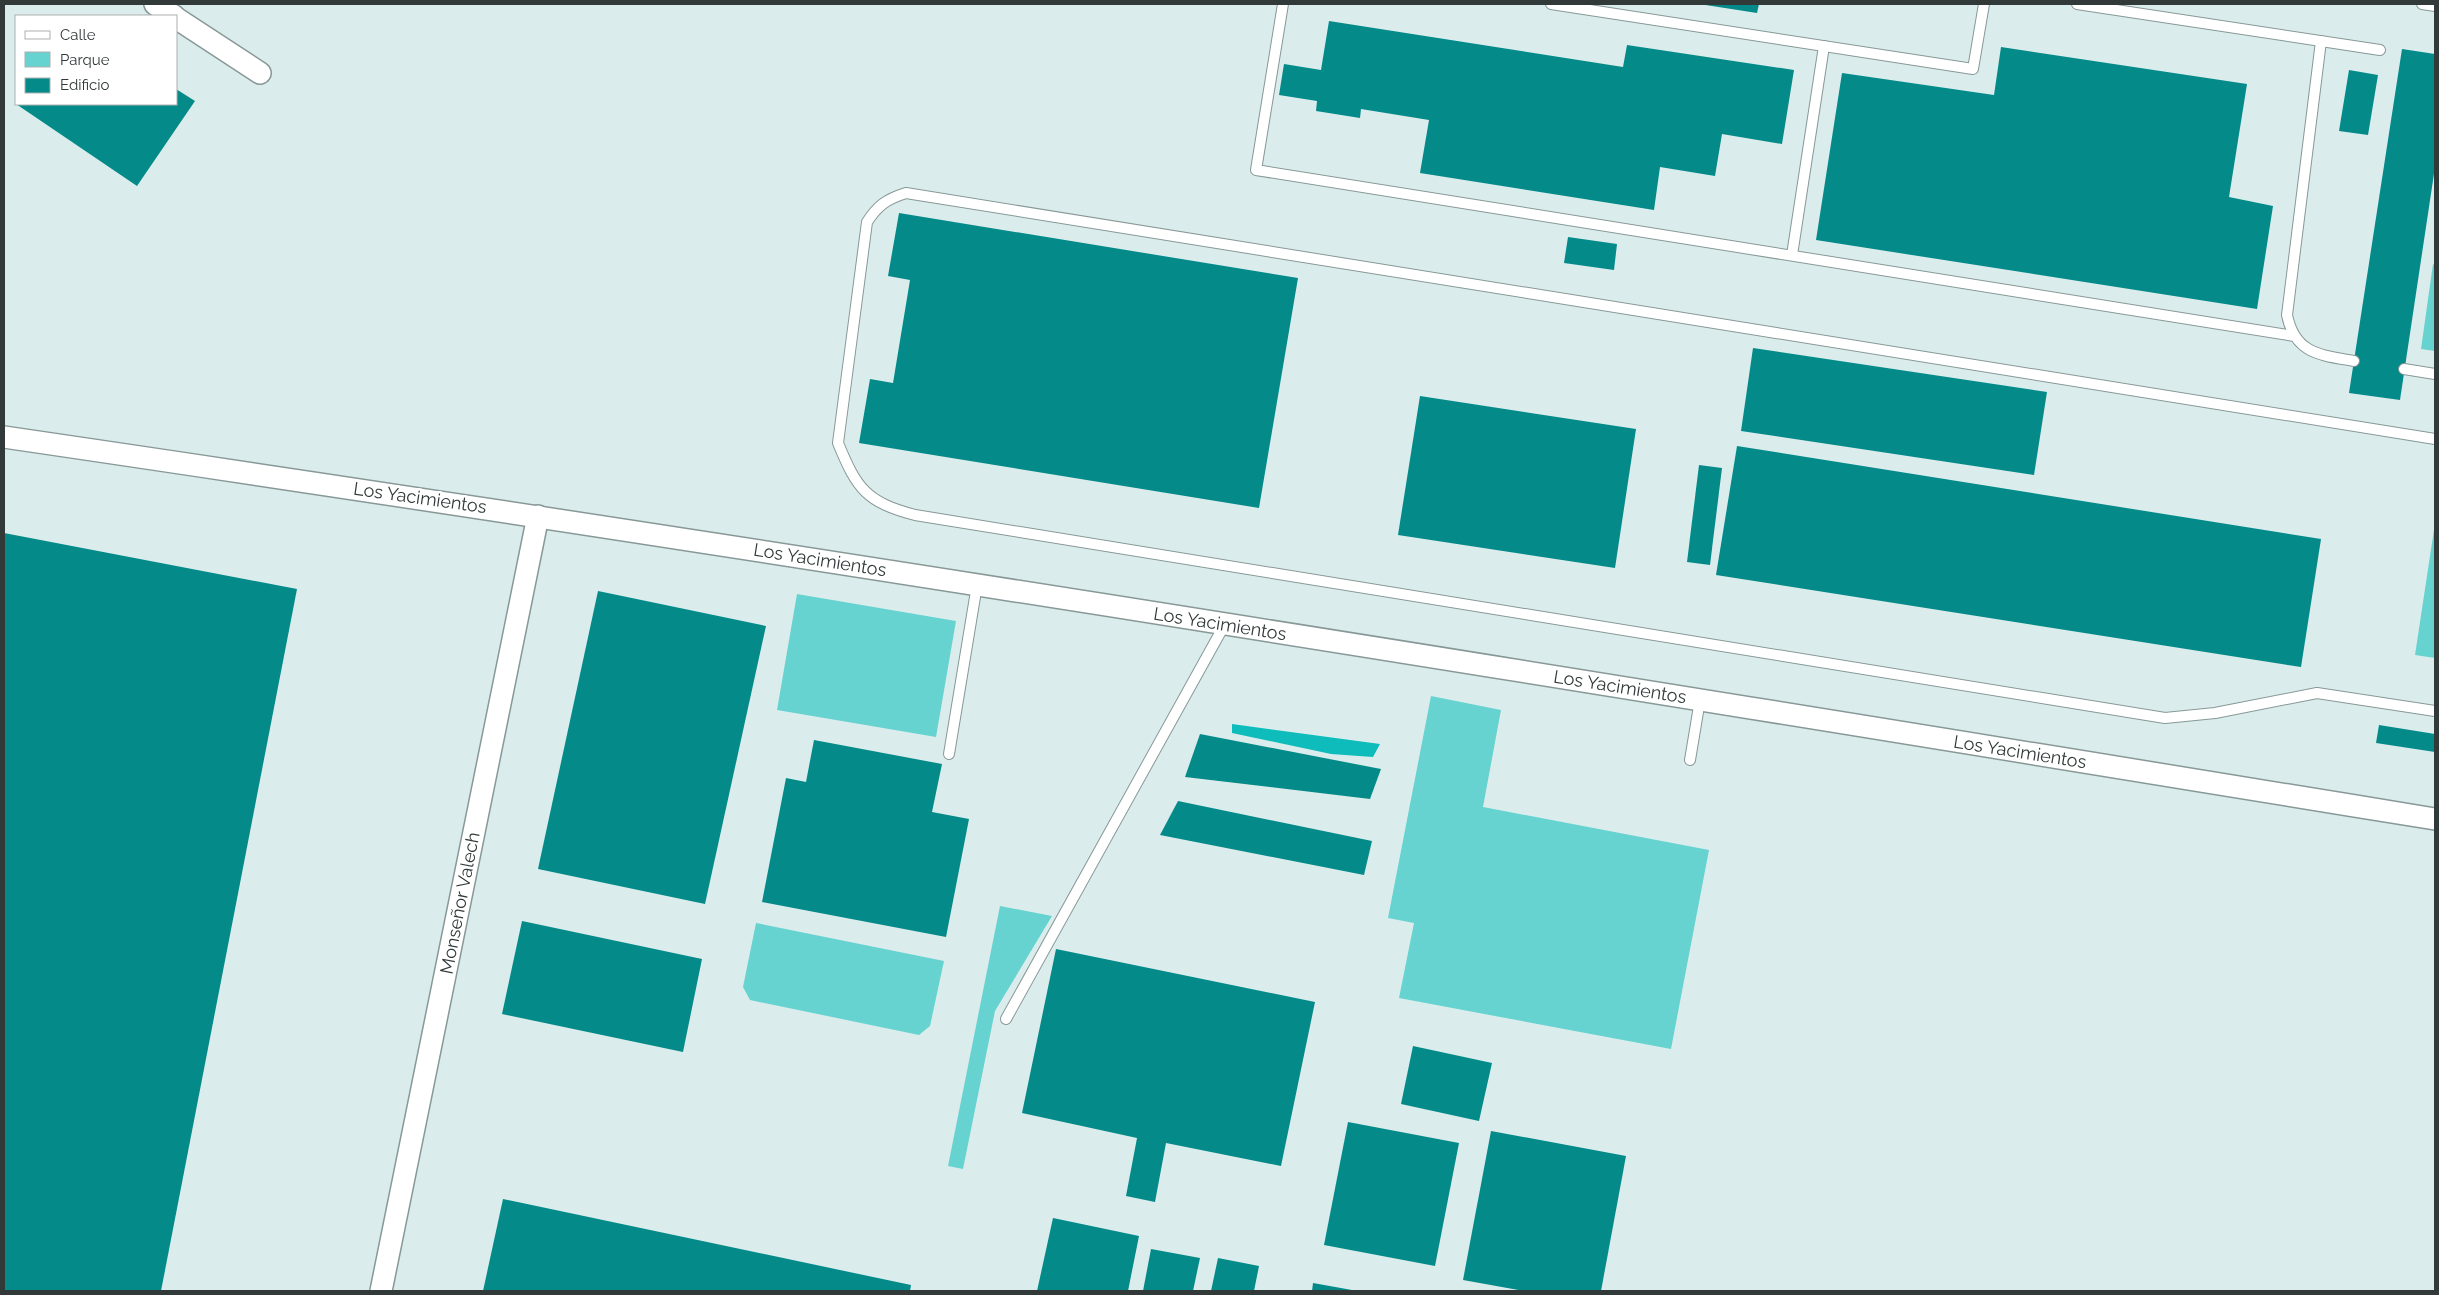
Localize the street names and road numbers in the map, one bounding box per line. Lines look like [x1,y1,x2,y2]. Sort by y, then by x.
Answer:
street label: Los Yacimientos [352,478,488,517]
street label: Los Yacimientos [752,539,888,580]
street label: Los Yacimientos [1152,603,1288,644]
street label: Los Yacimientos [1552,666,1688,707]
street label: Los Yacimientos [1952,731,2088,772]
street label: Monseñor Valech [435,830,484,976]

